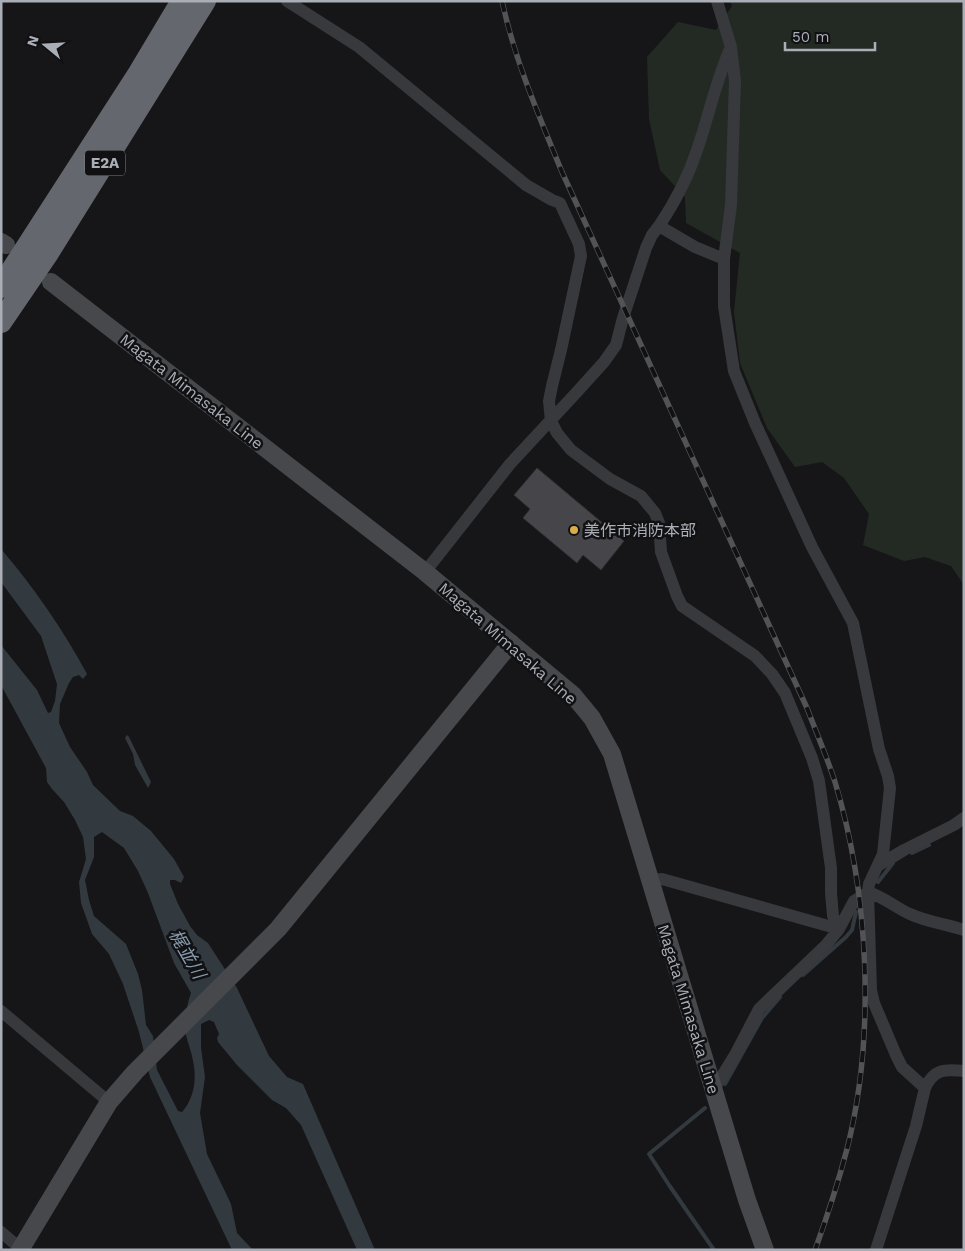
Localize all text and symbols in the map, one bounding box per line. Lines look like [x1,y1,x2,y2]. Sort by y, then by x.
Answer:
north arrow [20,20,70,70]
scale bar [785,20,875,52]
text: 50 m [792,28,829,46]
text: N [23,34,42,48]
road number: E2A [85,150,125,176]
street label: Magata Mimasaka Line [116,330,267,453]
place label: 美作市消防本部 [584,521,696,540]
marker: 美作市消防本部 [568,524,580,536]
street label: Magata Mimasaka Line [435,578,580,708]
street label: Magata Mimasaka Line [654,922,723,1096]
water label: 梶並川 [165,925,211,984]

